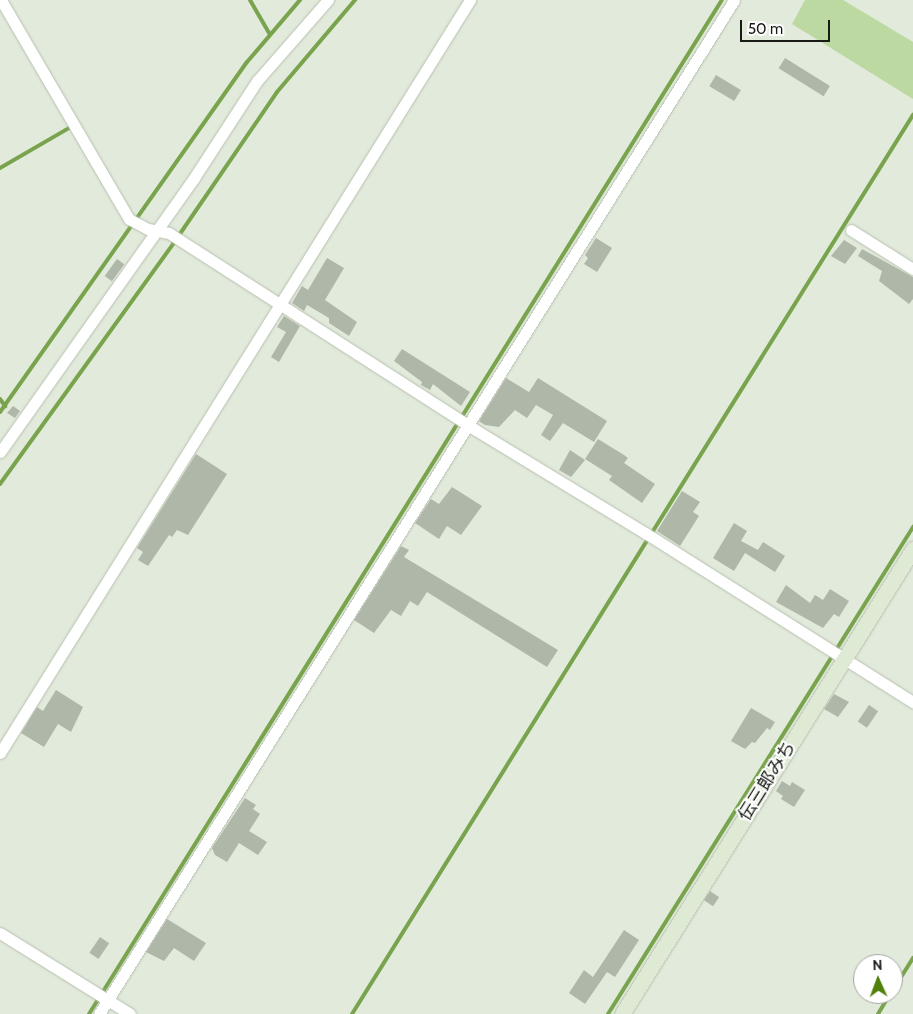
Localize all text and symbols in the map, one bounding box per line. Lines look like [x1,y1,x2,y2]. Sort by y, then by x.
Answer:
scale bar [743,10,833,42]
text: 50 m [748,20,783,38]
street label: 伝三郎みち [734,737,800,825]
north arrow [853,954,903,1004]
text: N [872,956,883,974]

